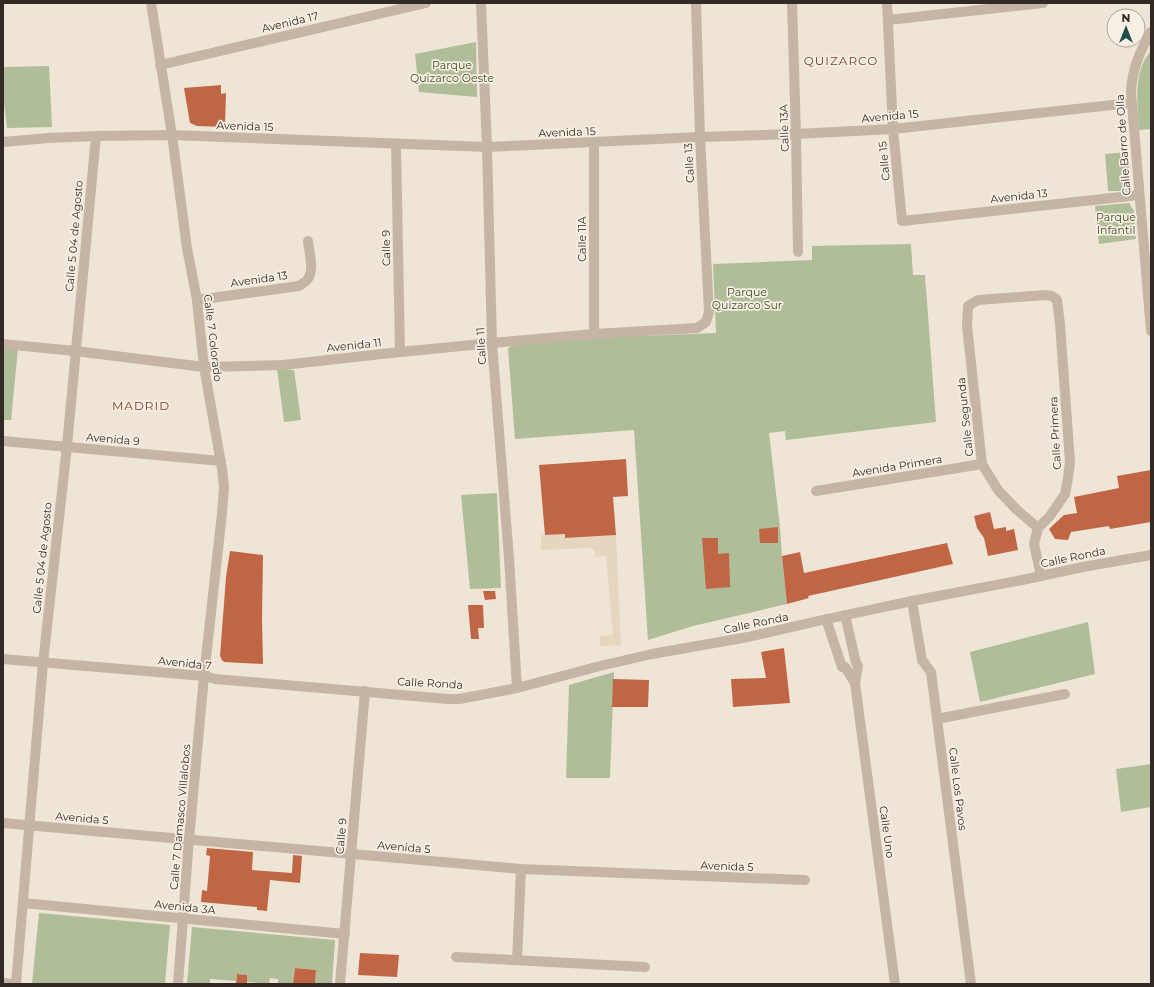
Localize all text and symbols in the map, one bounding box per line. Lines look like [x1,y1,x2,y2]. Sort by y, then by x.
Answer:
north arrow [1106,8,1146,48]
street label: Avenida 17 [260,9,320,35]
text: N [1122,11,1130,25]
district label: QUIZARCO [804,53,878,68]
park label: Parque Quizarco Oeste [410,58,494,85]
street label: Calle Barro de Olla [1112,94,1134,196]
street label: Calle 13A [776,104,792,152]
street label: Avenida 15 [861,107,919,125]
street label: Avenida 15 [216,118,274,134]
street label: Avenida 15 [538,124,596,140]
street label: Calle 15 [875,141,893,181]
street label: Calle 13 [681,143,697,183]
street label: Calle 5 04 de Agosto [62,180,86,292]
street label: Avenida 13 [990,186,1048,206]
park label: Parque Infantil [1096,210,1136,237]
street label: Calle 11A [575,216,589,262]
street label: Calle 9 [379,229,393,266]
street label: Avenida 13 [230,268,288,290]
park label: Parque Quizarco Sur [712,285,782,312]
street label: Calle 7 Colorado [201,293,225,383]
street label: Calle 11 [473,327,489,365]
street label: Avenida 11 [326,335,382,355]
street label: Calle Segunda [954,377,976,457]
street label: Calle Primera [1046,396,1064,470]
district label: MADRID [112,398,170,413]
street label: Avenida 9 [86,430,141,448]
street label: Avenida Primera [851,452,943,480]
street label: Calle 5 04 de Agosto [29,501,55,614]
street label: Calle Ronda [1039,543,1107,571]
street label: Calle Ronda [722,609,790,637]
street label: Avenida 7 [158,653,212,673]
street label: Calle Ronda [397,674,463,692]
street label: Calle 7 Damasco Villalobos [167,743,193,891]
street label: Calle Los Pavos [946,747,970,832]
street label: Calle Uno [876,805,898,859]
street label: Avenida 5 [55,809,109,827]
street label: Calle 9 [332,817,350,855]
street label: Avenida 5 [377,838,431,856]
street label: Avenida 5 [700,858,754,874]
street label: Avenida 3A [154,897,216,917]

